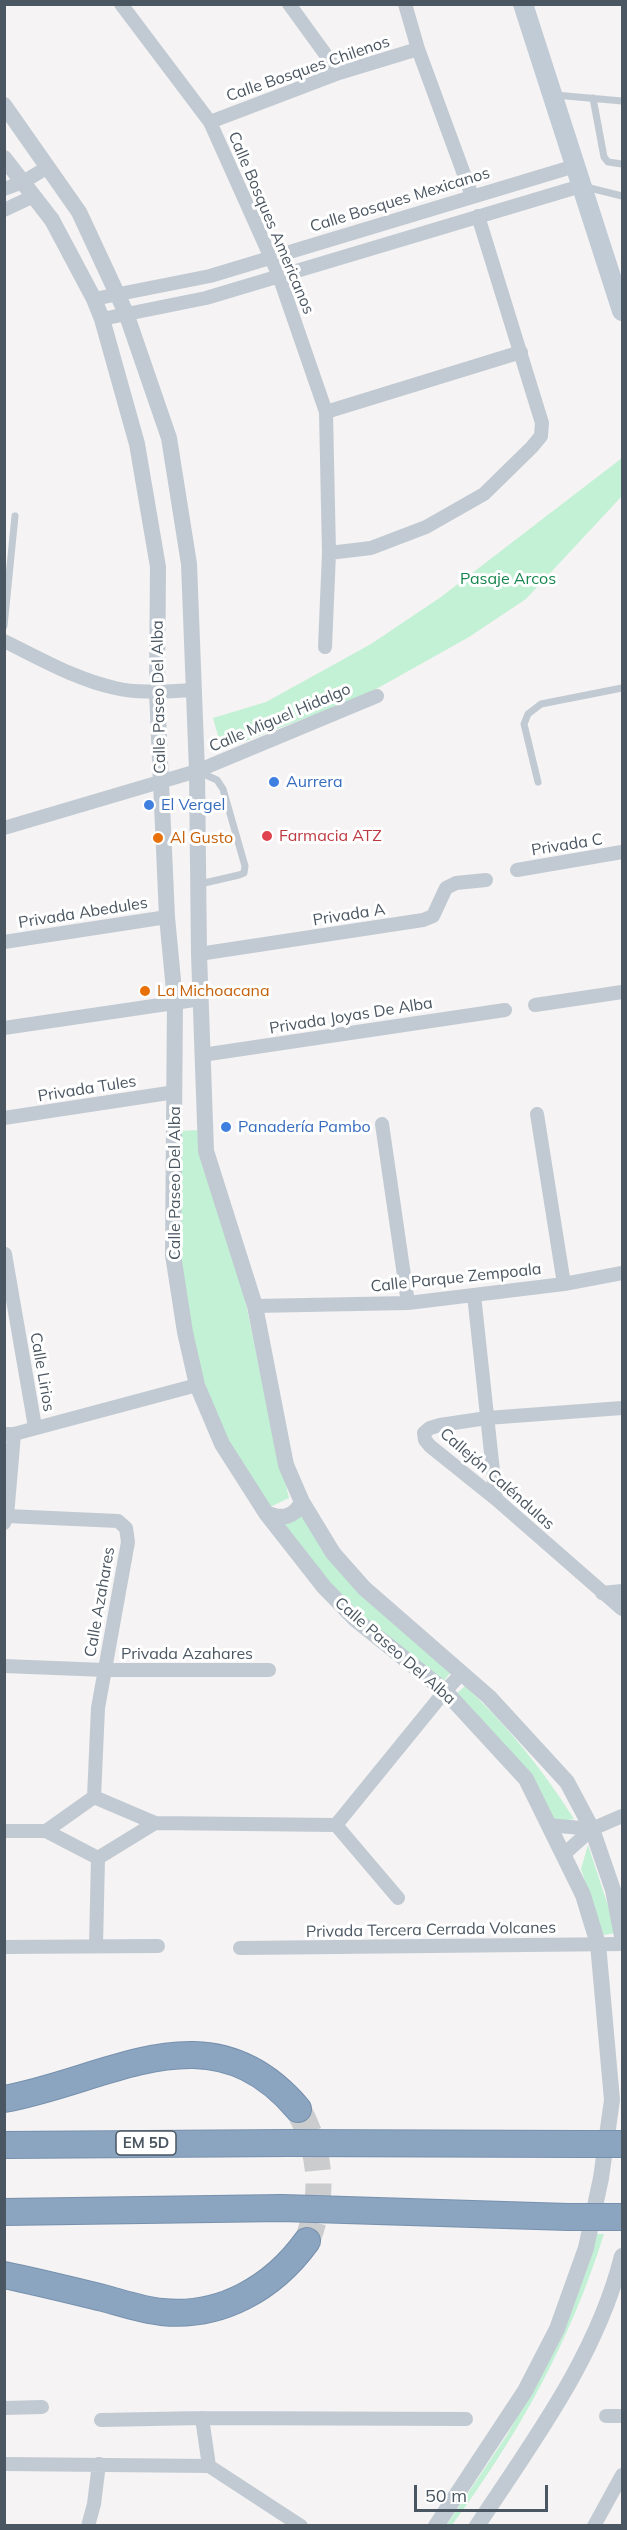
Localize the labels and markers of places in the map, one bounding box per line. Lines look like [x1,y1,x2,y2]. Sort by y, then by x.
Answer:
place label: Aurrera [286,772,343,792]
marker: Aurrera [267,775,281,789]
place label: El Vergel [161,795,225,815]
marker: El Vergel [142,798,156,812]
place label: Farmacia ATZ [279,826,382,846]
place label: Al Gusto [170,828,233,848]
marker: Farmacia ATZ [260,829,274,843]
marker: Al Gusto [151,831,165,845]
place label: La Michoacana [157,981,269,1001]
marker: La Michoacana [138,984,152,998]
place label: Panadería Pambo [238,1117,371,1137]
marker: Panadería Pambo [219,1120,233,1134]

